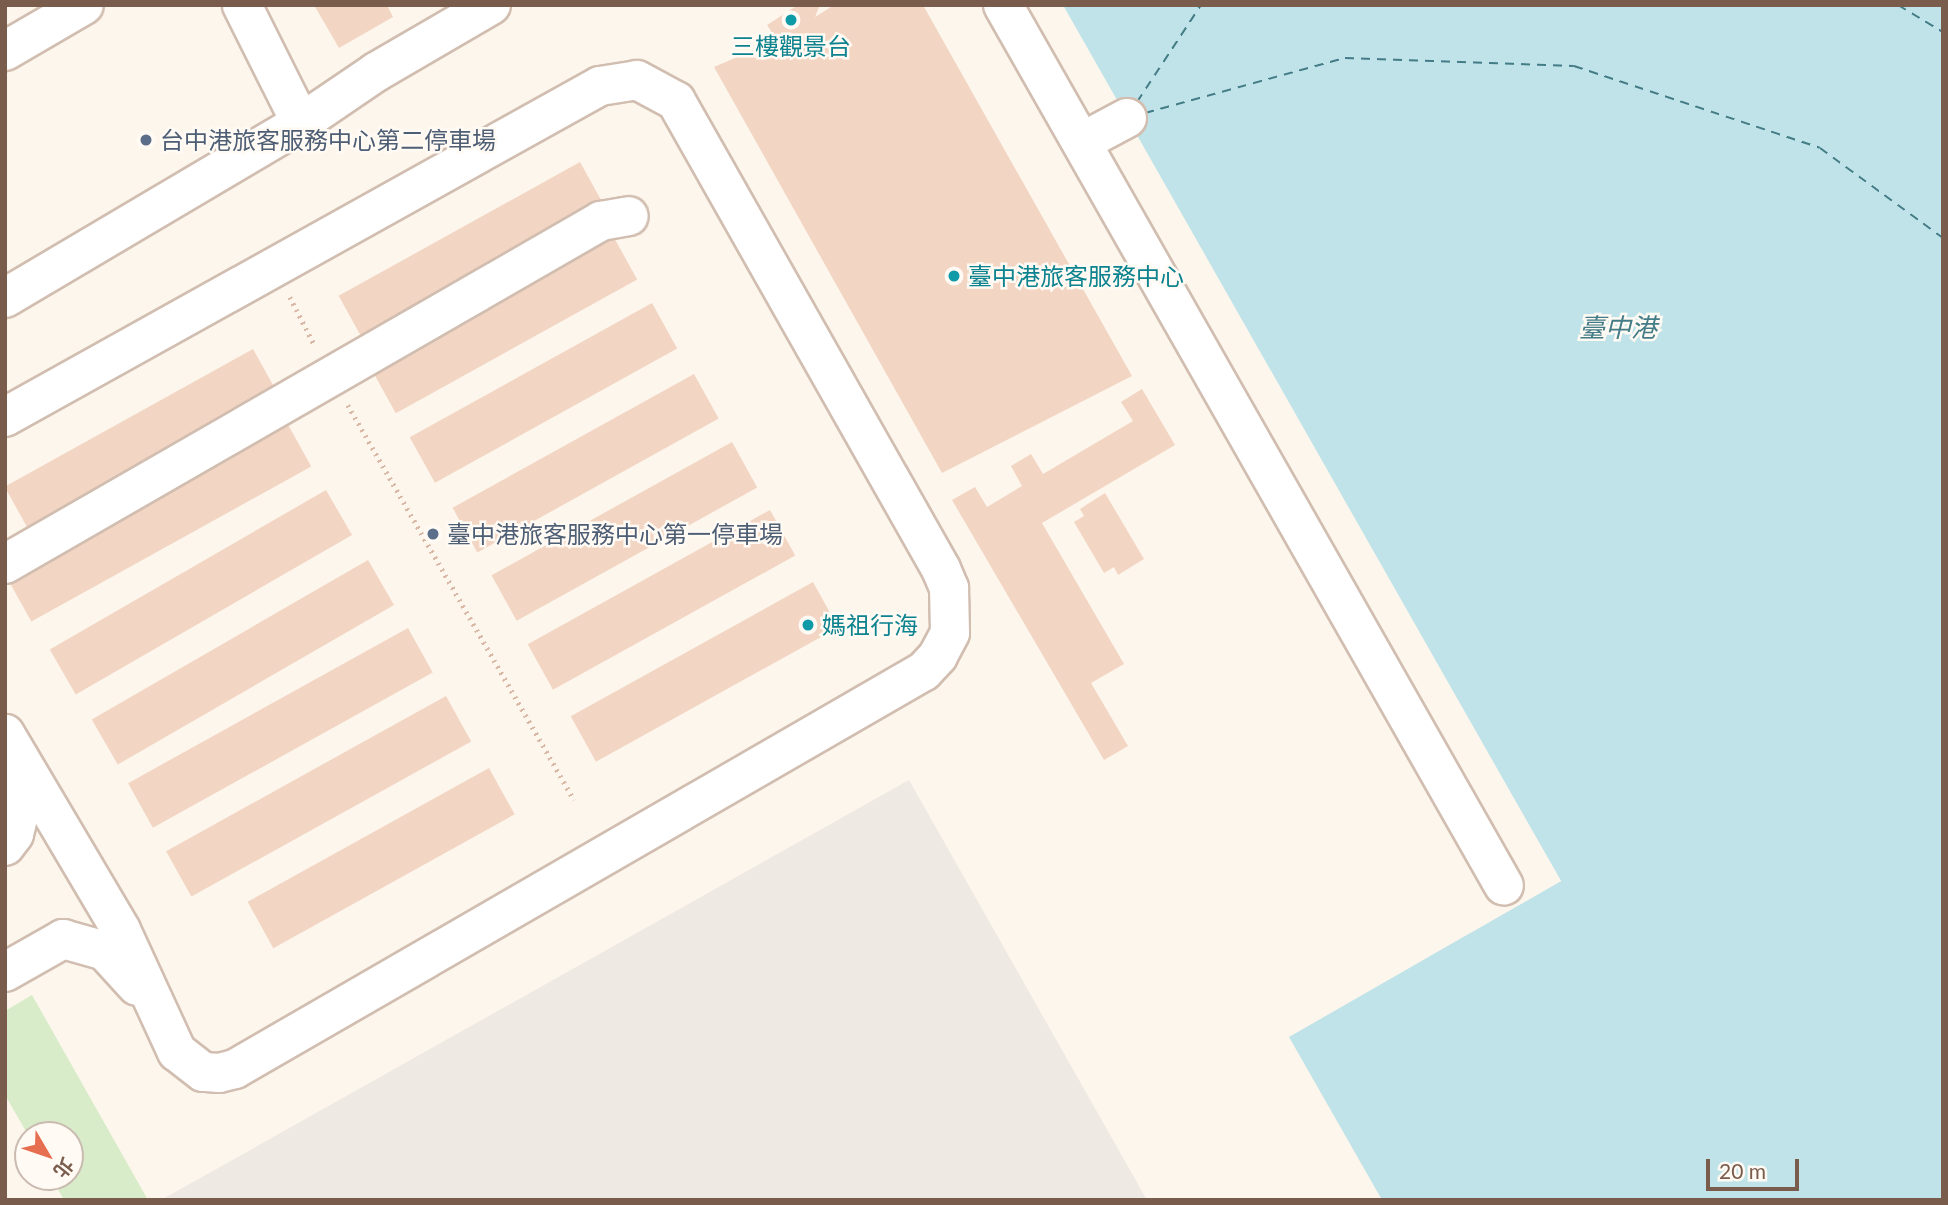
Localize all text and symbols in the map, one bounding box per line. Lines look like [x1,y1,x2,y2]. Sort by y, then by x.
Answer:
marker: 三樓觀景台 [783,12,799,28]
place label: 三樓觀景台 [731,32,851,60]
place label: 台中港旅客服務中心第二停車場 [160,126,496,154]
marker: 台中港旅客服務中心第二停車場 [138,132,154,148]
place label: 臺中港旅客服務中心 [968,262,1184,290]
marker: 臺中港旅客服務中心 [946,268,962,284]
water label: 臺中港 [1579,312,1657,344]
place label: 臺中港旅客服務中心第一停車場 [447,520,783,548]
marker: 臺中港旅客服務中心第一停車場 [425,526,441,542]
place label: 媽祖行海 [822,611,918,639]
marker: 媽祖行海 [800,617,816,633]
north arrow [14,1121,84,1191]
scale bar [1710,1146,1803,1190]
text: 北 [49,1154,79,1183]
text: 20 m [1719,1158,1766,1183]

